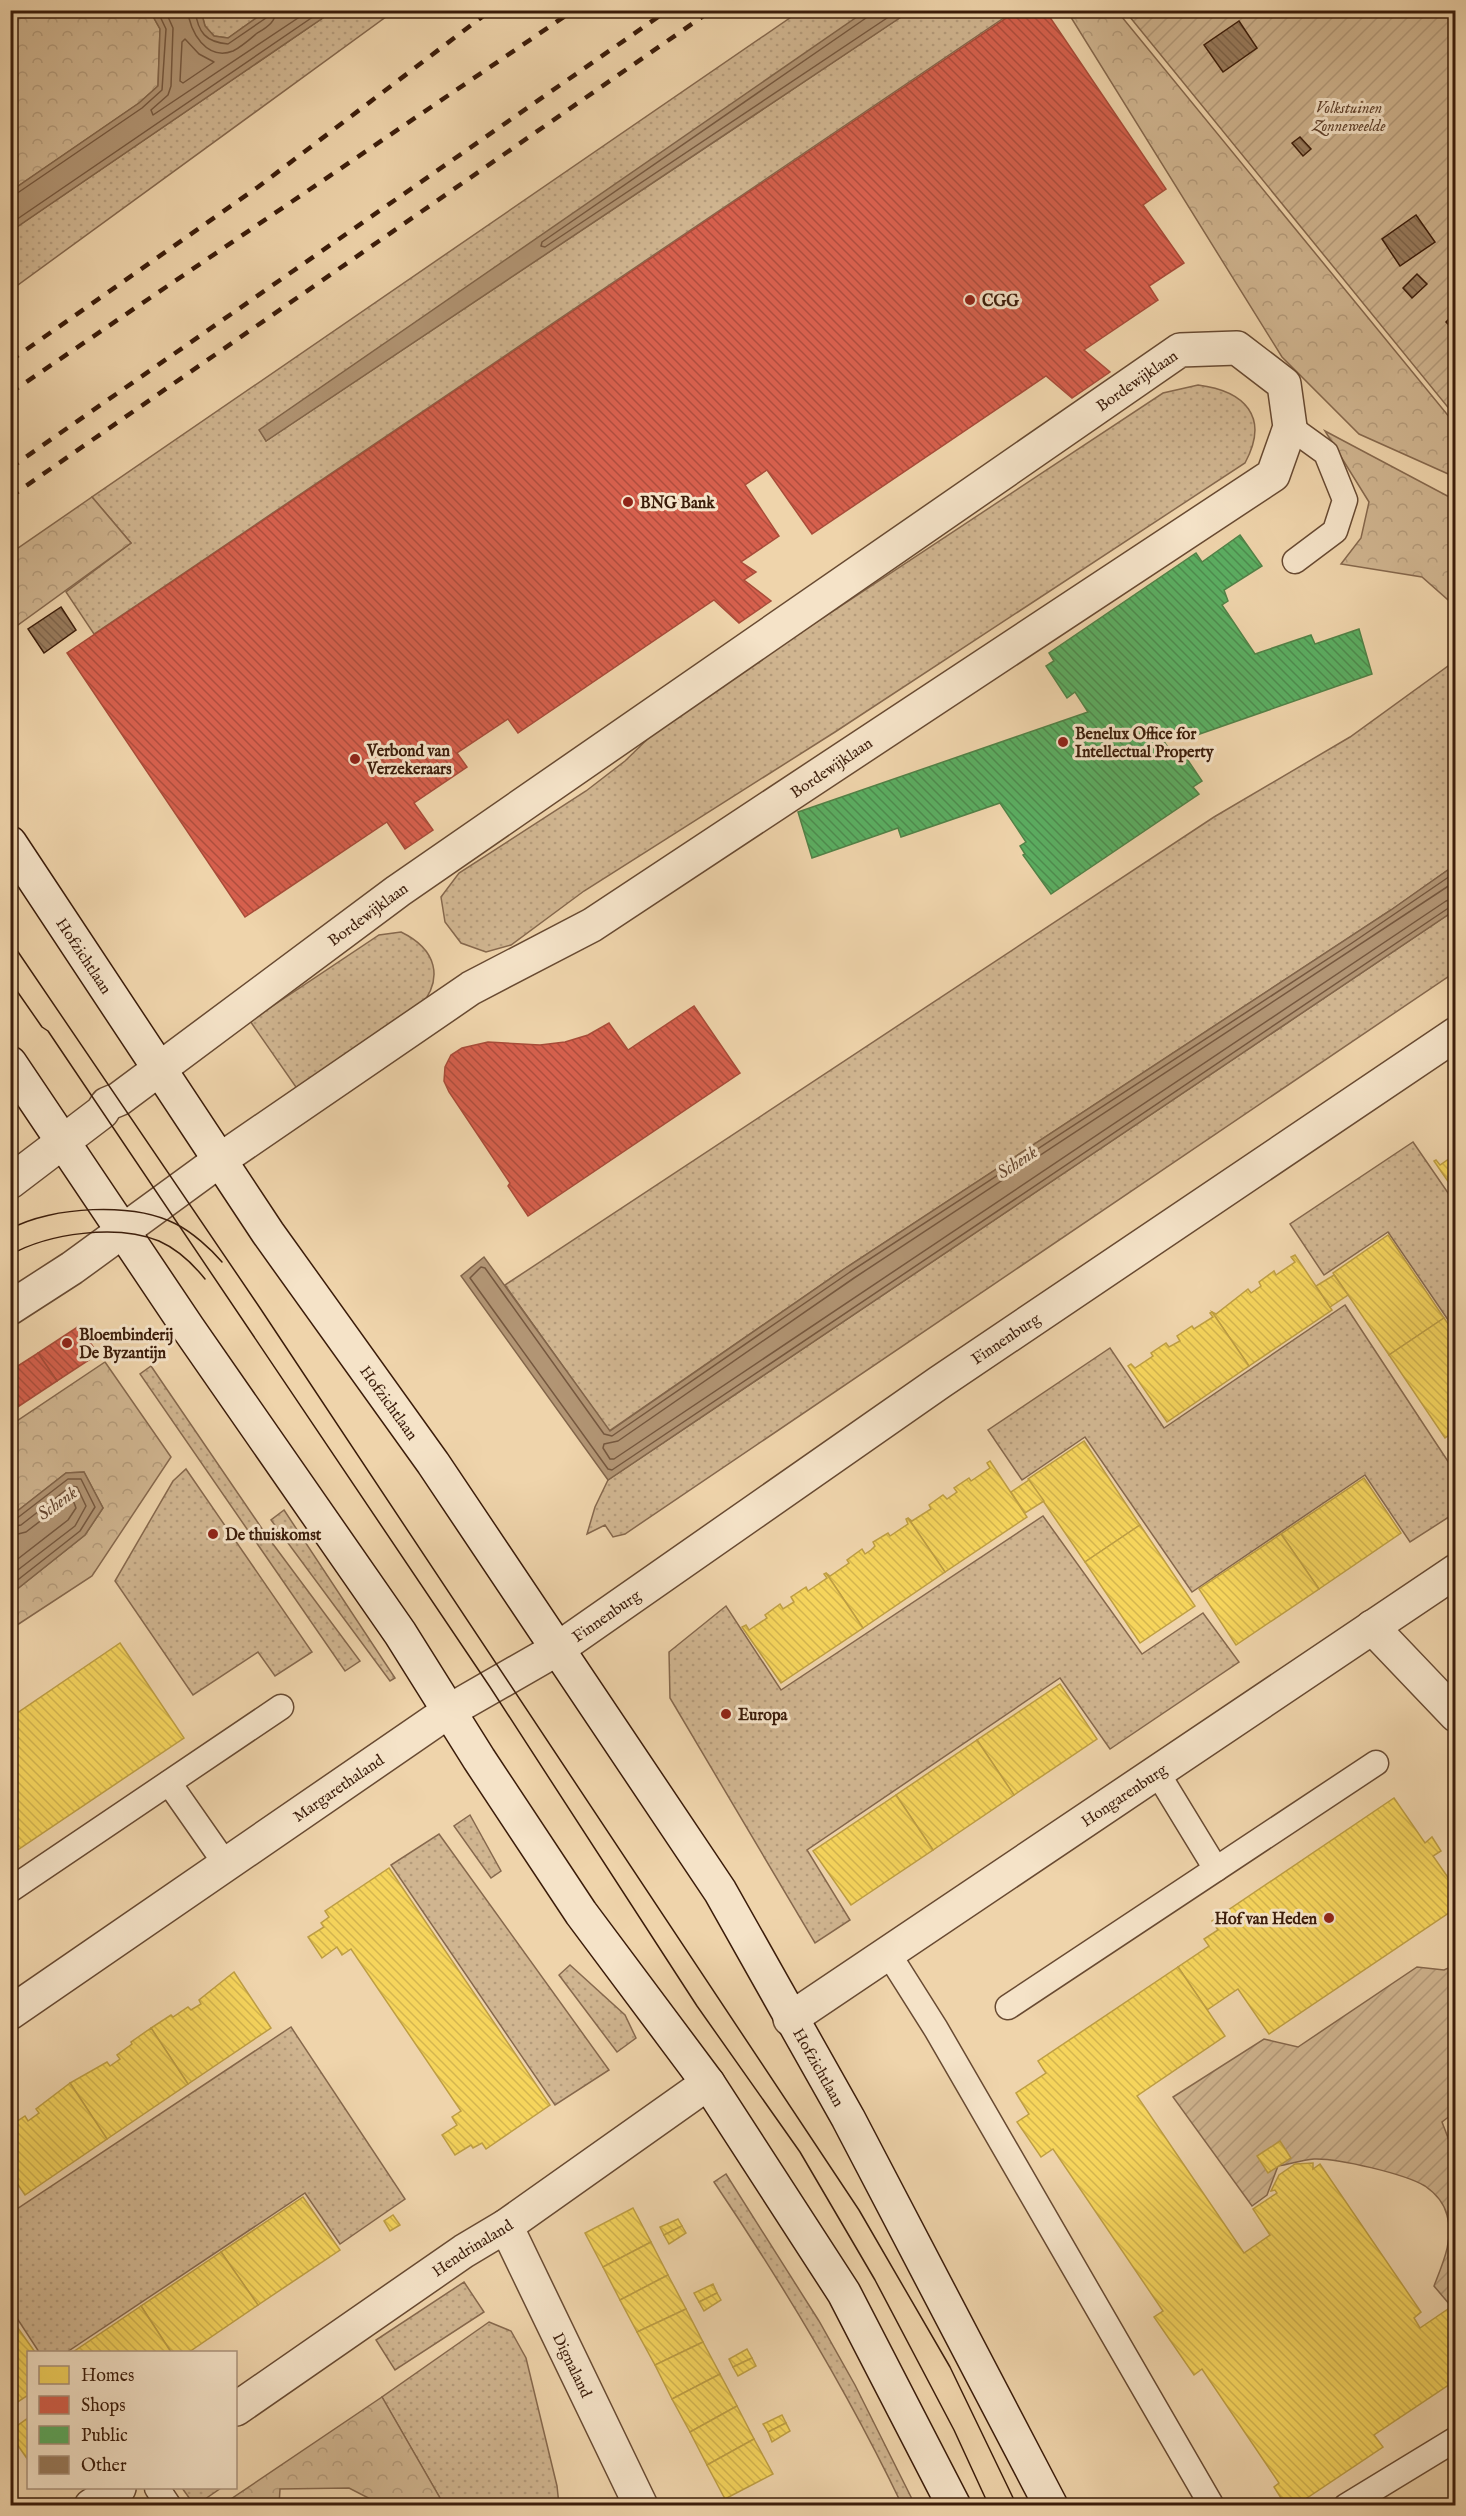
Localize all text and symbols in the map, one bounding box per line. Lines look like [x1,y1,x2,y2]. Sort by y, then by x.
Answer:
park label: Volkstuinen Zonneweelde [1310,99,1386,137]
place label: CGG [982,292,1019,312]
marker: CGG [963,293,977,307]
street label: Bordewijklaan [1093,346,1183,417]
place label: BNG Bank [640,494,715,514]
marker: BNG Bank [621,495,635,509]
place label: Benelux Office for Intellectual Property [1075,725,1215,763]
street label: Bordewijklaan [787,734,877,803]
marker: Benelux Office for Intellectual Property [1056,735,1070,749]
place label: Verbond van Verzekeraars [366,742,452,780]
marker: Verbond van Verzekeraars [348,752,362,766]
street label: Bordewijklaan [325,879,413,952]
street label: Hofzichtlaan [50,915,115,999]
water label: Schenk [993,1141,1043,1185]
street label: Finnenburg [968,1309,1045,1370]
place label: Bloembinderij De Byzantijn [79,1326,173,1364]
marker: Bloembinderij De Byzantijn [60,1336,74,1350]
street label: Hofzichtlaan [354,1362,422,1445]
water label: Schenk [33,1482,82,1526]
place label: De thuiskomst [225,1526,322,1546]
marker: De thuiskomst [206,1527,220,1541]
street label: Finnenburg [569,1586,645,1648]
place label: Europa [738,1706,789,1726]
marker: Europa [719,1707,733,1721]
street label: Margarethaland [290,1751,389,1827]
street label: Hongarenburg [1078,1760,1172,1832]
place label: Hof van Heden [1214,1910,1317,1930]
marker: Hof van Heden [1322,1911,1336,1925]
street label: Hofzichtlaan [787,2025,848,2111]
street label: Hendrinaland [429,2216,518,2282]
street label: Dignaland [547,2330,595,2402]
legend [27,2351,237,2489]
text: Homes [81,2365,134,2388]
text: Shops [81,2395,126,2418]
text: Public [81,2425,128,2448]
text: Other [81,2455,127,2478]

